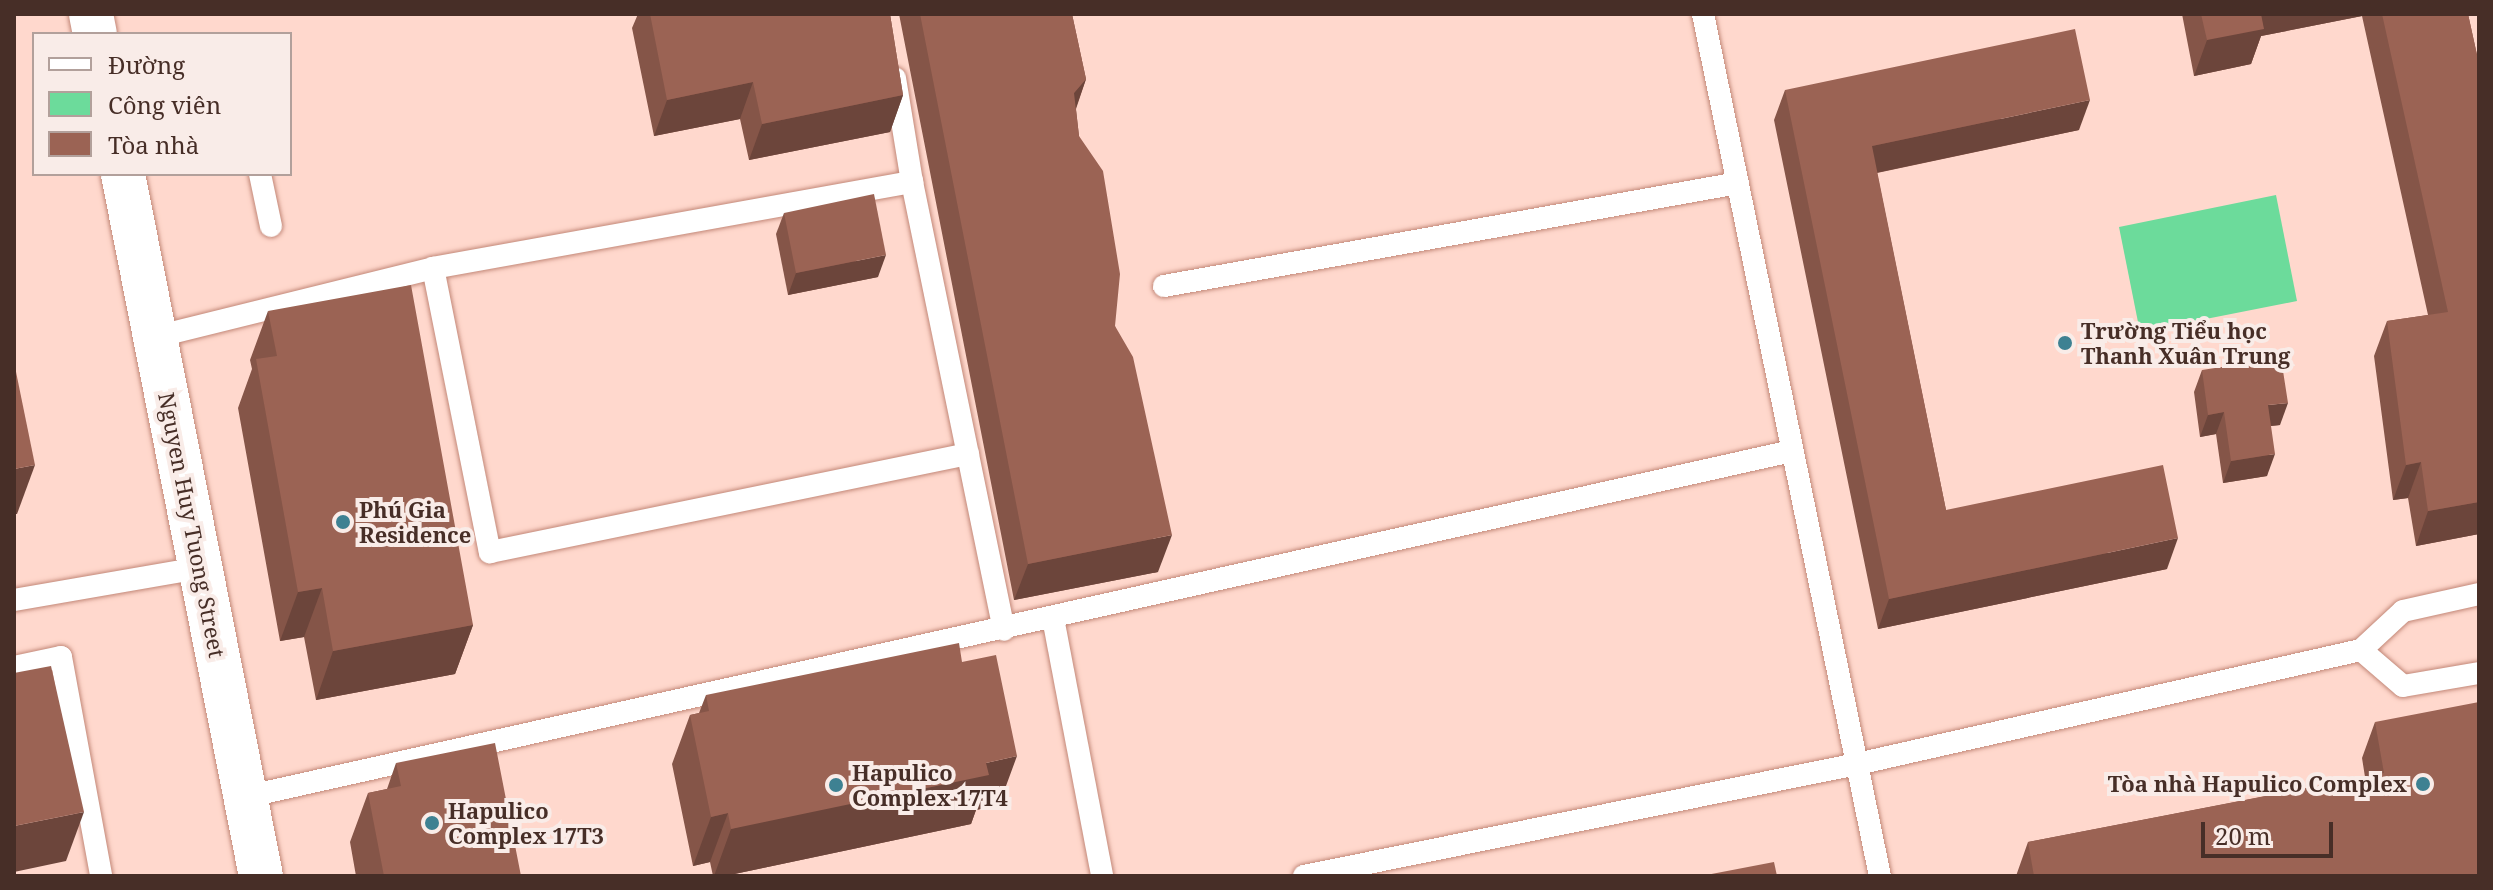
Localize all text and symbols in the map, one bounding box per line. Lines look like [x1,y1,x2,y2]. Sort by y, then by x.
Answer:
legend [32,32,292,176]
text: Đường [108,48,185,81]
text: Công viên [108,88,221,121]
text: Tòa nhà [108,128,199,161]
place label: Trường Tiểu học Thanh Xuân Trung [2081,317,2290,368]
marker: Trường Tiểu học Thanh Xuân Trung [2056,334,2074,352]
street label: Nguyen Huy Tuong Street [153,390,231,660]
place label: Phú Gia Residence [359,496,471,548]
marker: Phú Gia Residence [334,513,352,531]
place label: Hapulico Complex 17T4 [852,759,1008,810]
place label: Tòa nhà Hapulico Complex [2108,771,2407,797]
marker: Tòa nhà Hapulico Complex [2414,775,2432,793]
marker: Hapulico Complex 17T4 [827,776,845,794]
place label: Hapulico Complex 17T3 [448,797,604,848]
scale bar [2205,806,2337,856]
marker: Hapulico Complex 17T3 [423,814,441,832]
text: 20 m [2215,819,2271,852]

